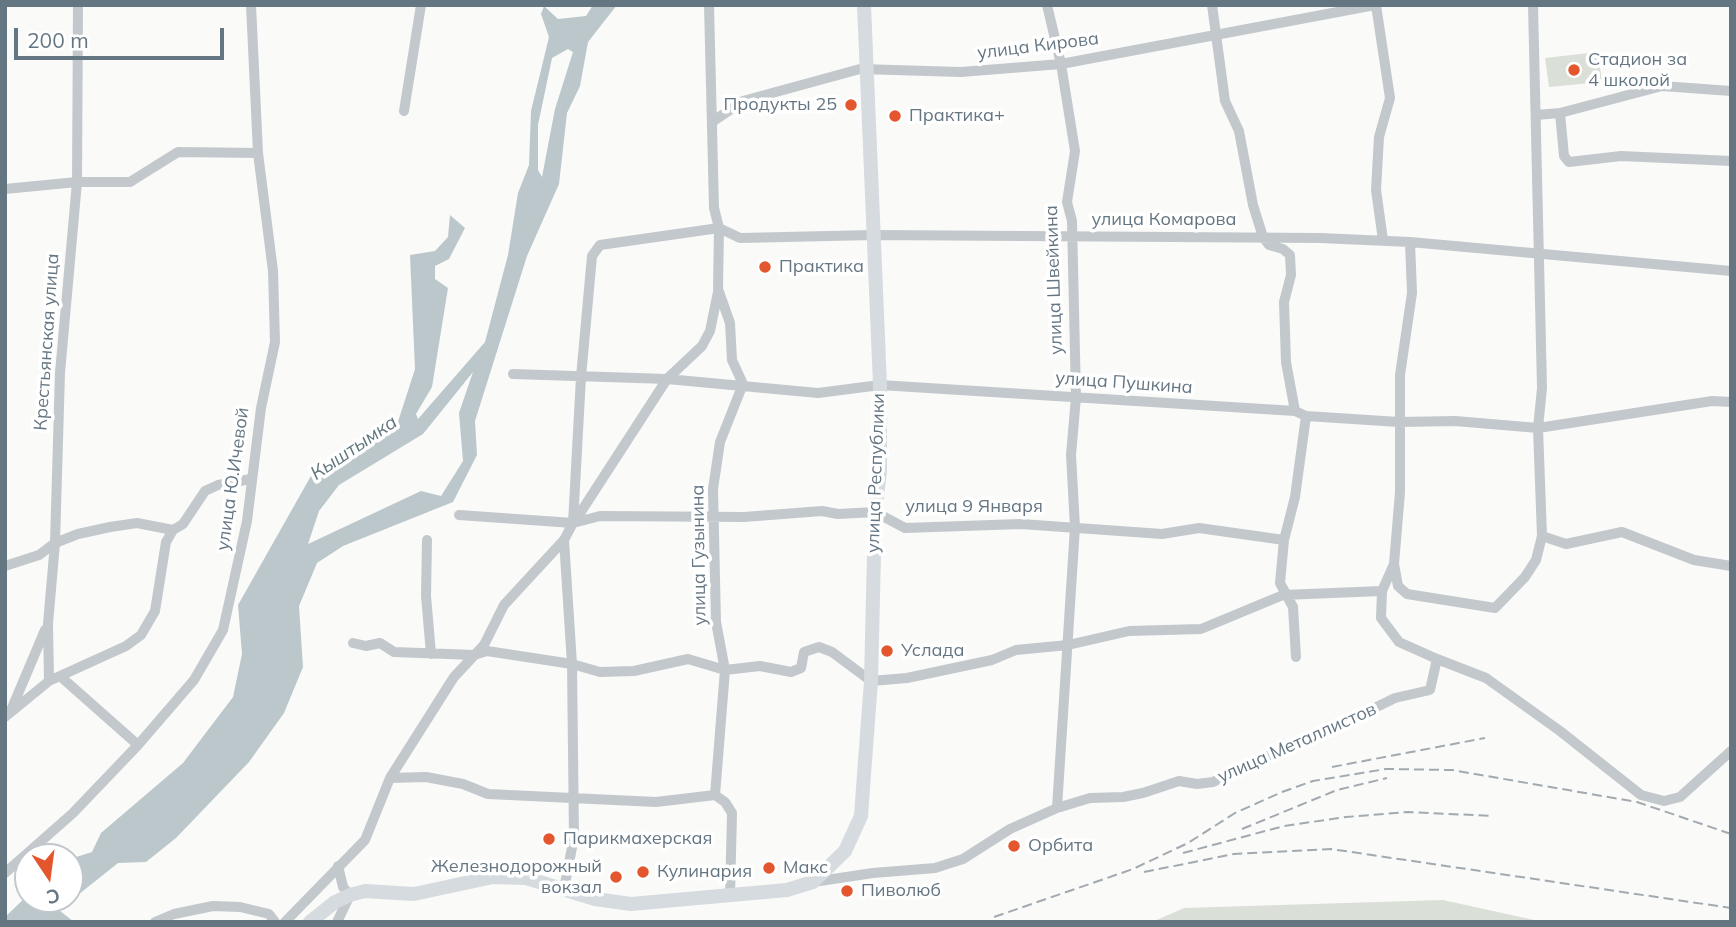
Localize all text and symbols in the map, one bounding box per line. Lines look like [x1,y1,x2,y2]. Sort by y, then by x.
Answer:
scale bar [18,14,228,58]
text: 200 m [27,27,89,53]
street label: улица Кирова [976,28,1100,64]
place label: Стадион за 4 школой [1588,49,1687,92]
marker: Стадион за 4 школой [1566,62,1582,78]
place label: Продукты 25 [724,94,837,116]
marker: Продукты 25 [843,97,859,113]
place label: Практика+ [909,105,1005,127]
marker: Практика+ [887,108,903,124]
street label: улица Швейкина [1041,205,1067,355]
street label: улица Комарова [1092,209,1236,231]
street label: Крестьянская улица [30,253,64,431]
place label: Практика [779,256,864,278]
marker: Практика [757,259,773,275]
street label: улица Пушкина [1055,367,1193,399]
street label: улица Республики [862,393,890,553]
street label: улица Ю.Ичевой [212,406,254,552]
water label: Кыштымка [306,411,402,485]
street label: улица Гузынина [687,484,711,626]
street label: улица 9 Января [905,496,1043,518]
place label: Услада [901,640,964,662]
marker: Услада [879,643,895,659]
street label: улица Металлистов [1214,698,1380,788]
place label: Парикмахерская [563,828,712,850]
marker: Парикмахерская [541,831,557,847]
place label: Орбита [1028,835,1093,857]
marker: Орбита [1006,838,1022,854]
north arrow [14,843,84,913]
place label: Железнодорожный вокзал [431,856,602,898]
place label: Макс [783,857,828,879]
marker: Макс [761,860,777,876]
place label: Кулинария [657,861,752,883]
marker: Кулинария [635,864,651,880]
marker: Железнодорожный вокзал [608,869,624,885]
place label: Пиволюб [861,880,941,902]
text: С [44,883,62,910]
marker: Пиволюб [839,883,855,899]

